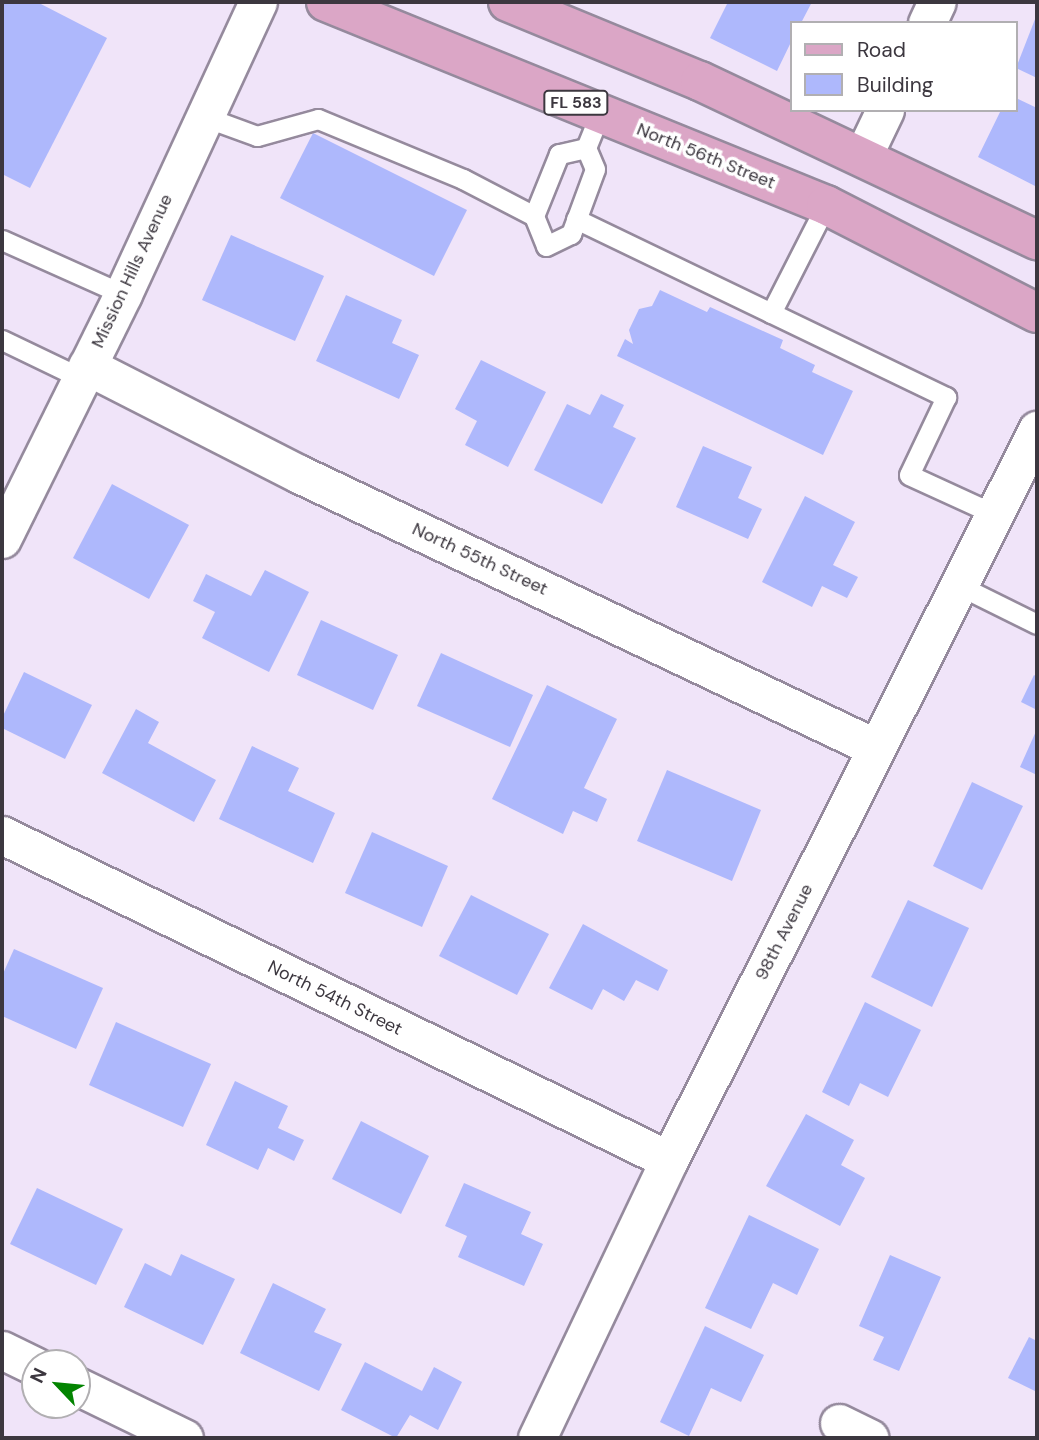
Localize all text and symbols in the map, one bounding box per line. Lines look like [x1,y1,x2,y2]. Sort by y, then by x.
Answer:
legend [790,21,1018,112]
text: Road [857,36,906,64]
text: Building [857,71,933,99]
road number: FL 583 [543,90,609,116]
street label: North 56th Street [634,118,778,194]
street label: Mission Hills Avenue [87,191,177,351]
street label: North 55th Street [409,518,551,600]
street label: 98th Avenue [750,880,818,984]
street label: North 54th Street [264,956,406,1040]
north arrow [21,1349,91,1419]
text: N [24,1364,53,1387]

